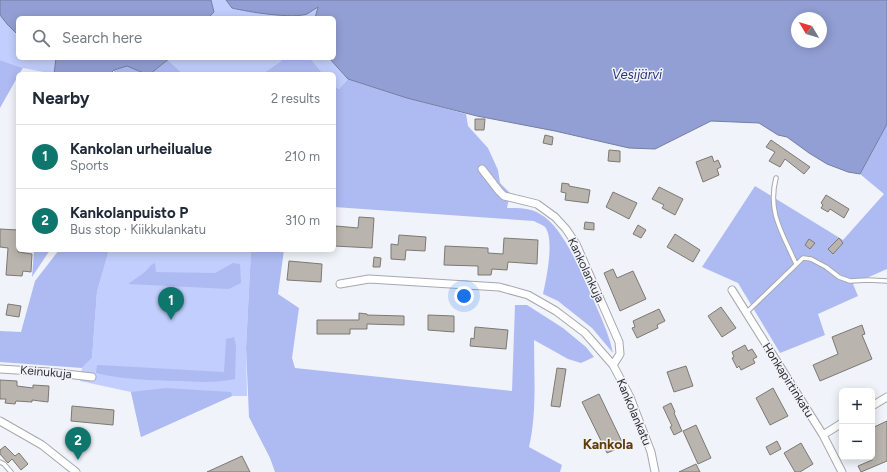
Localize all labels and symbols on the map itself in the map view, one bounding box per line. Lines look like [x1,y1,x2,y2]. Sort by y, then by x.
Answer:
north arrow [791,12,827,48]
water label: Vesijärvi [612,67,663,82]
street label: Kankolankuja [565,235,607,305]
your location [454,286,474,306]
pin: 1 [158,287,184,320]
street label: Honkapirtinkatu [759,340,817,420]
street label: Keinukuja [20,363,72,381]
street label: Kankolankatu [614,377,654,447]
pin: 2 [65,427,91,460]
district label: Kankola [583,436,633,453]

